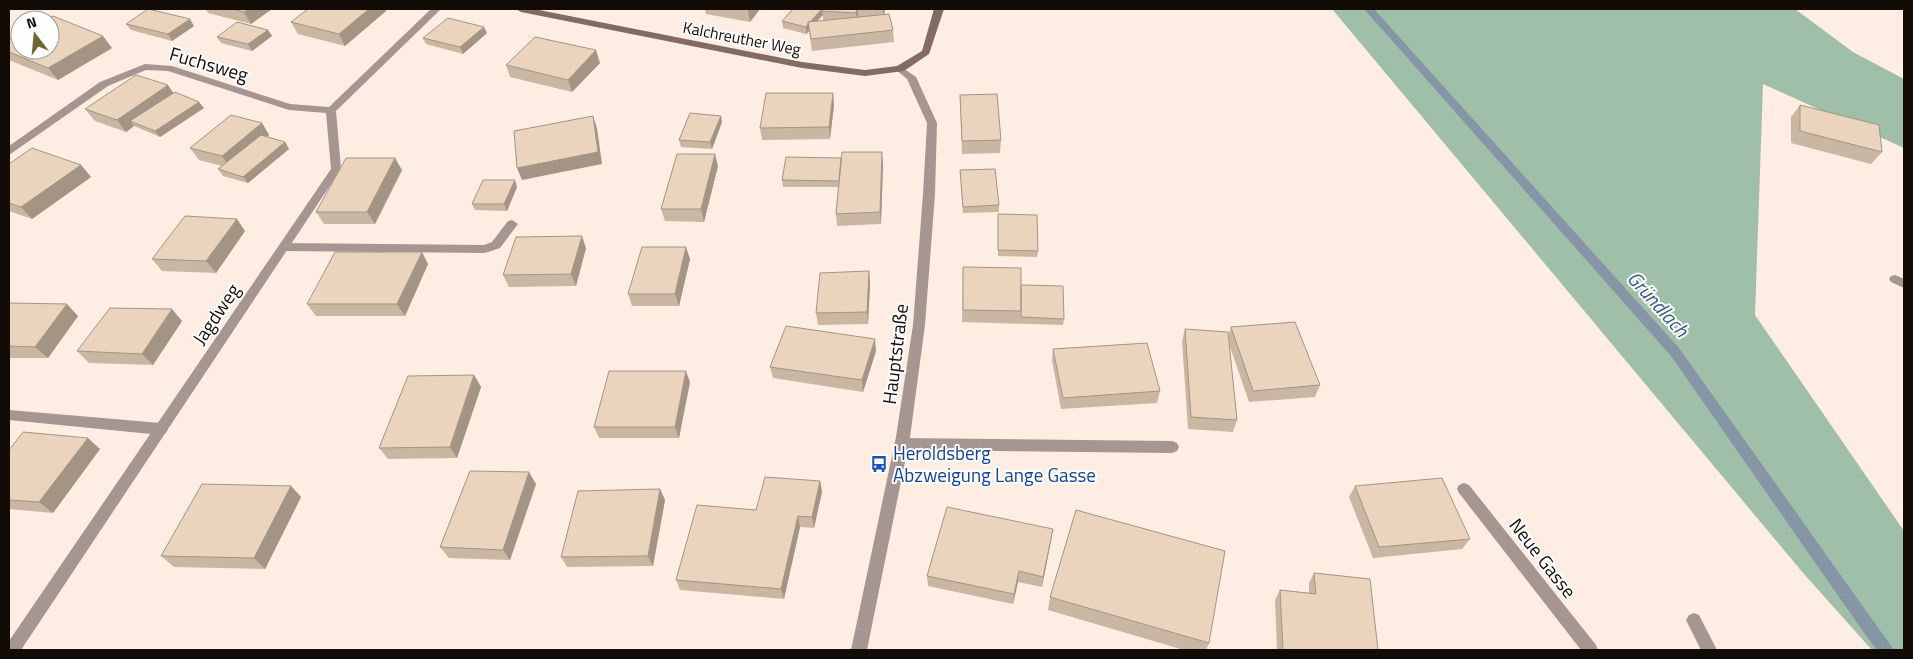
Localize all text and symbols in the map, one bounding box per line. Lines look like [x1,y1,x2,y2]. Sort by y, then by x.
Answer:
north arrow [10,10,60,60]
text: N [24,11,39,33]
street label: Kalchreuther Weg [681,15,803,61]
street label: Fuchsweg [166,38,252,89]
water label: Gründlach [1620,264,1697,345]
street label: Jagdweg [184,277,247,350]
street label: Hauptstraße [874,302,915,406]
place label: Heroldsberg Abzweigung Lange Gasse [893,438,1096,489]
bus stop icon: Heroldsberg Abzweigung Lange Gasse [869,454,889,474]
street label: Neue Gasse [1503,511,1584,604]

